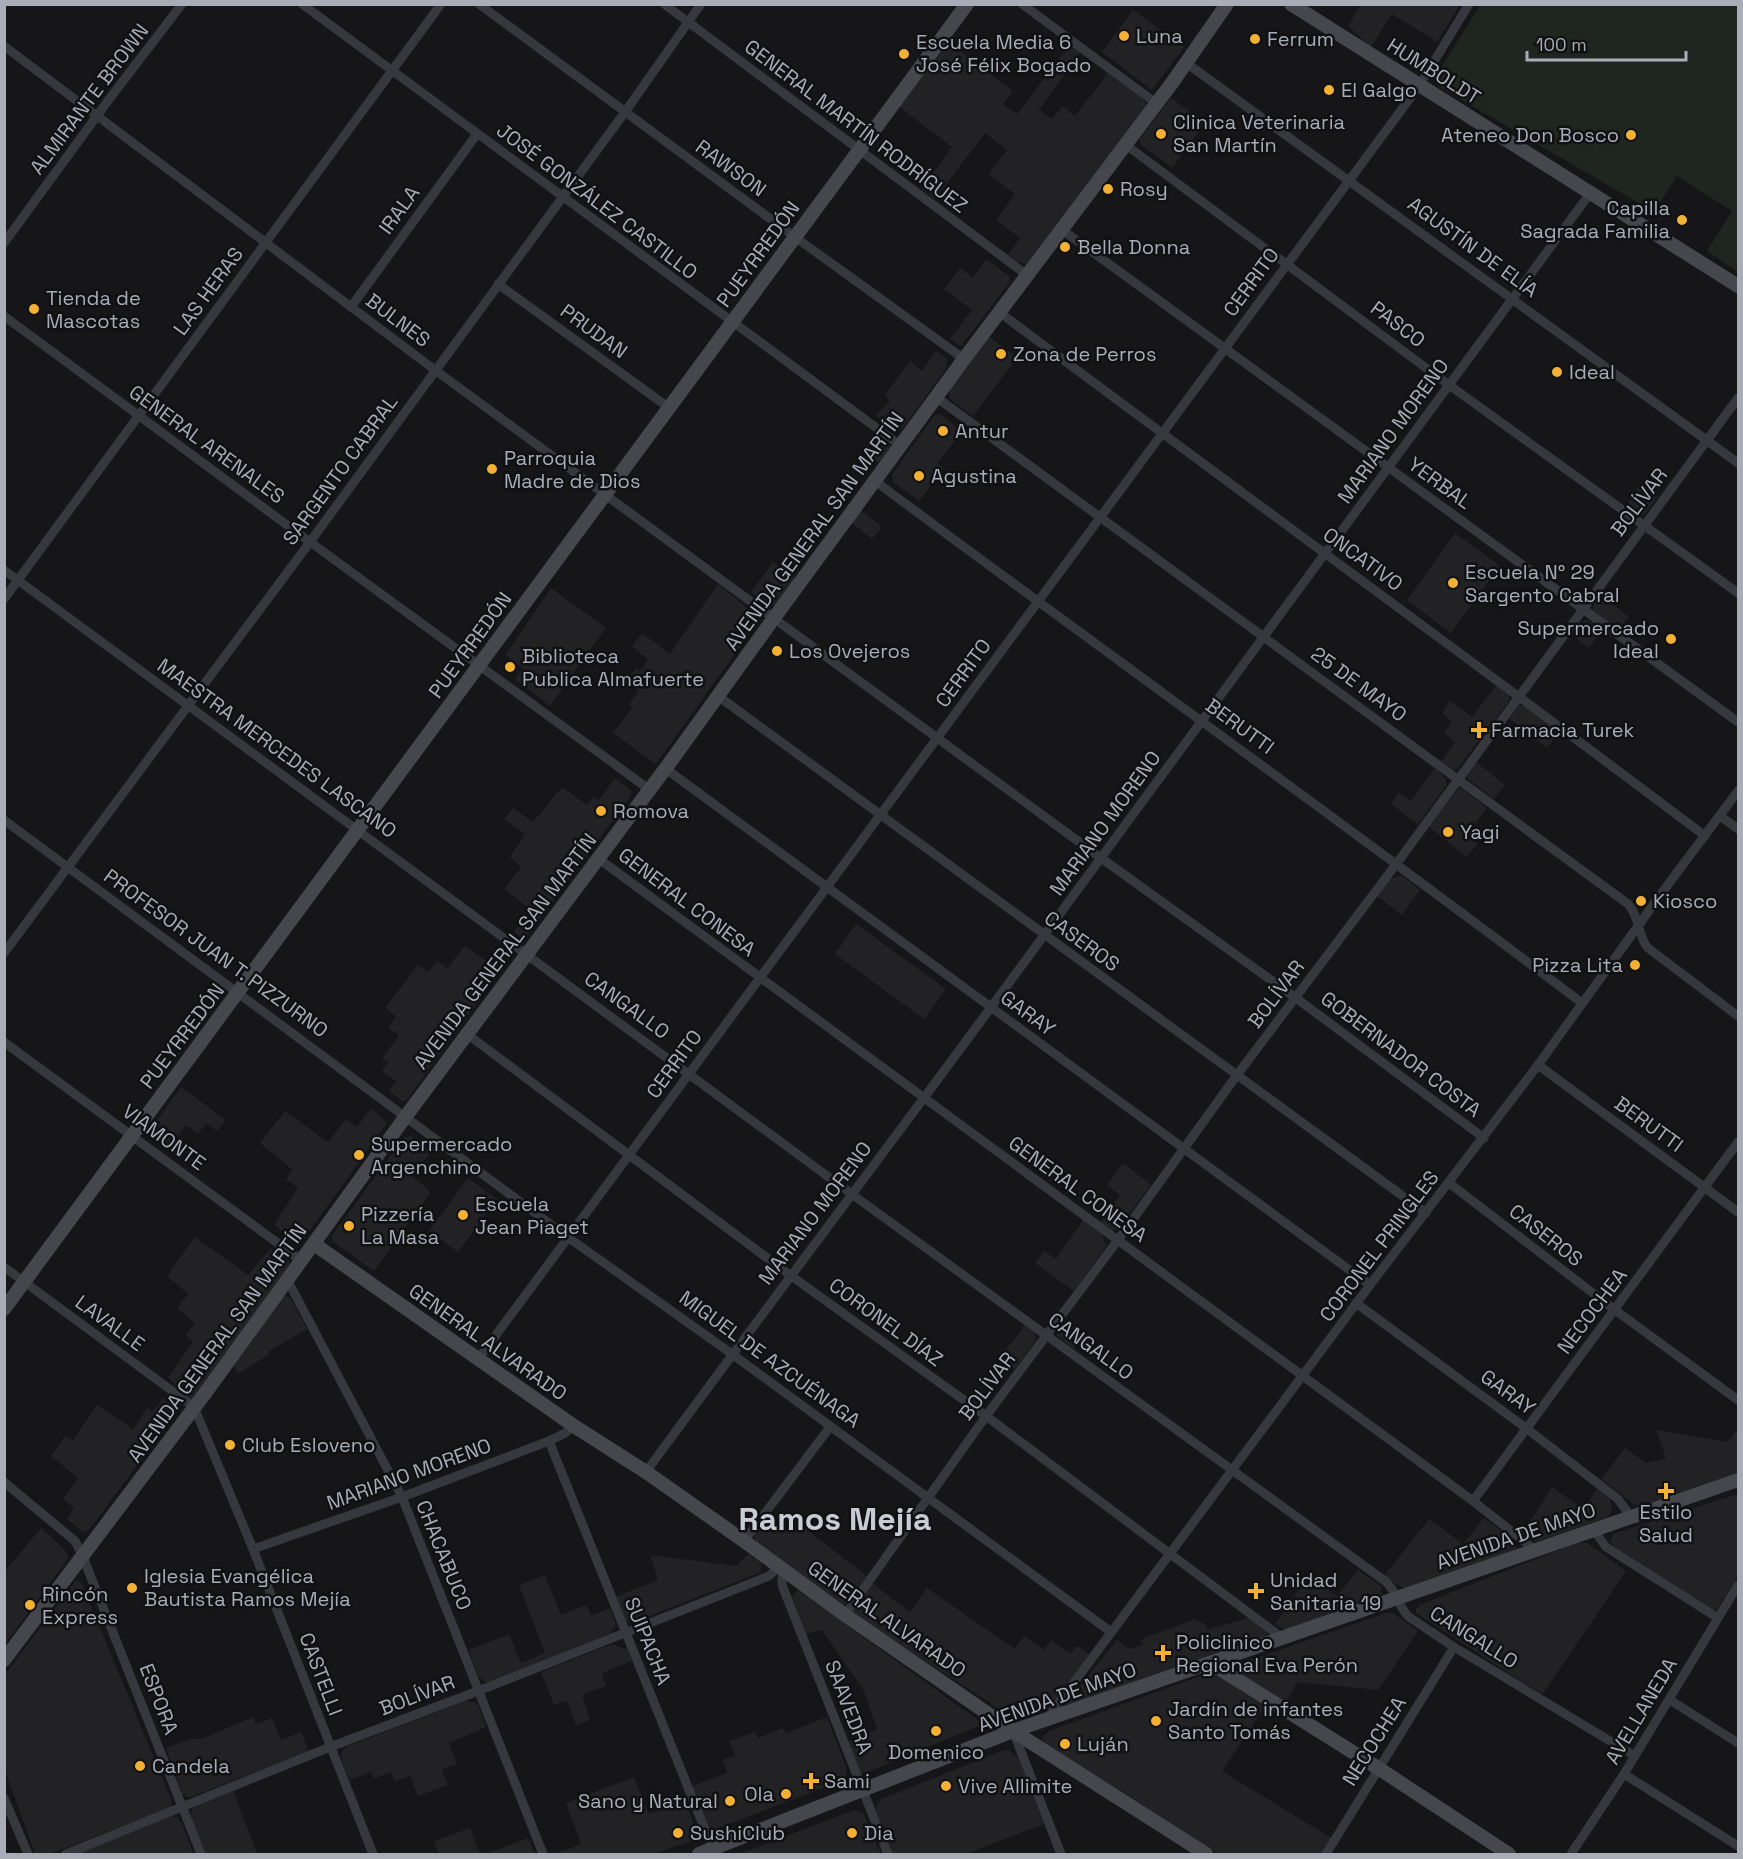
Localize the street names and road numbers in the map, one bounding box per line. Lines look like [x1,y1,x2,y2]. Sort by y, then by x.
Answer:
street label: ALMIRANTE BROWN [24,18,154,180]
street label: HUMBOLDT [1382,32,1486,110]
street label: GENERAL MARTÍN RODRÍGUEZ [739,34,973,218]
street label: JOSÉ GONZÁLEZ CASTILLO [491,117,703,285]
street label: RAWSON [691,134,771,202]
street label: IRALA [373,180,426,239]
street label: AGUSTÍN DE ELÍA [1403,191,1544,303]
street label: PUEYRREDÓN [711,196,805,312]
street label: LAS HERAS [167,242,249,340]
street label: CERRITO [1217,243,1285,321]
street label: BULNES [361,287,435,353]
street label: PASCO [1365,295,1431,353]
street label: PRUDAN [555,298,633,364]
street label: MARIANO MORENO [1332,353,1454,509]
street label: GENERAL ARENALES [124,379,290,509]
street label: SARGENTO CABRAL [277,390,403,550]
street label: AVENIDA GENERAL SAN MARTÍN [719,406,909,656]
street label: YERBAL [1403,451,1477,515]
street label: BOLÍVAR [1605,463,1673,541]
street label: ONCATIVO [1318,521,1408,597]
street label: PUEYRREDÓN [423,587,517,703]
street label: CERRITO [929,634,997,712]
street label: 25 DE MAYO [1306,640,1412,728]
street label: MAESTRA MERCEDES LASCANO [152,652,402,844]
street label: BERUTTI [1200,692,1280,760]
street label: MARIANO MORENO [1044,745,1166,901]
street label: AVENIDA GENERAL SAN MARTÍN [408,828,602,1074]
street label: GENERAL CONESA [613,842,761,962]
street label: PROFESOR JUAN T. PIZZURNO [99,863,333,1043]
street label: CASEROS [1039,905,1125,977]
street label: BOLÍVAR [1242,955,1310,1033]
street label: CANGALLO [579,965,675,1045]
street label: PUEYRREDÓN [134,978,230,1094]
street label: GARAY [995,984,1061,1042]
street label: GOBERNADOR COSTA [1316,985,1487,1123]
street label: CERRITO [640,1025,708,1103]
street label: BERUTTI [1609,1090,1689,1158]
street label: VIAMONTE [117,1098,211,1176]
street label: GENERAL CONESA [1003,1130,1153,1248]
street label: MARIANO MORENO [753,1136,877,1290]
street label: CORONEL PRINGLES [1314,1165,1444,1327]
street label: CASEROS [1504,1198,1588,1272]
street label: AVENIDA GENERAL SAN MARTÍN [122,1218,312,1468]
street label: NECOCHEA [1551,1263,1633,1359]
street label: CORONEL DÍAZ [824,1272,948,1372]
street label: GENERAL ALVARADO [404,1278,572,1406]
street label: MIGUEL DE AZCUÉNAGA [674,1285,866,1434]
street label: LAVALLE [70,1289,150,1357]
street label: CANGALLO [1043,1306,1139,1386]
street label: BOLÍVAR [953,1347,1021,1425]
street label: GARAY [1475,1363,1541,1421]
street label: MARIANO MORENO [323,1432,495,1516]
street label: CHACABUCO [410,1496,478,1614]
street label: AVENIDA DE MAYO [1433,1497,1599,1575]
street label: GENERAL ALVARADO [803,1555,971,1683]
street label: SUIPACHA [619,1593,677,1689]
street label: CANGALLO [1425,1600,1523,1674]
street label: CASTELLI [293,1629,349,1719]
street label: AVELLANEDA [1599,1653,1683,1769]
street label: SAAVEDRA [819,1656,879,1758]
street label: AVENIDA DE MAYO [974,1656,1140,1738]
street label: ESPORA [134,1660,185,1739]
street label: BOLÍVAR [375,1669,459,1721]
street label: NECOCHEA [1336,1691,1412,1791]

